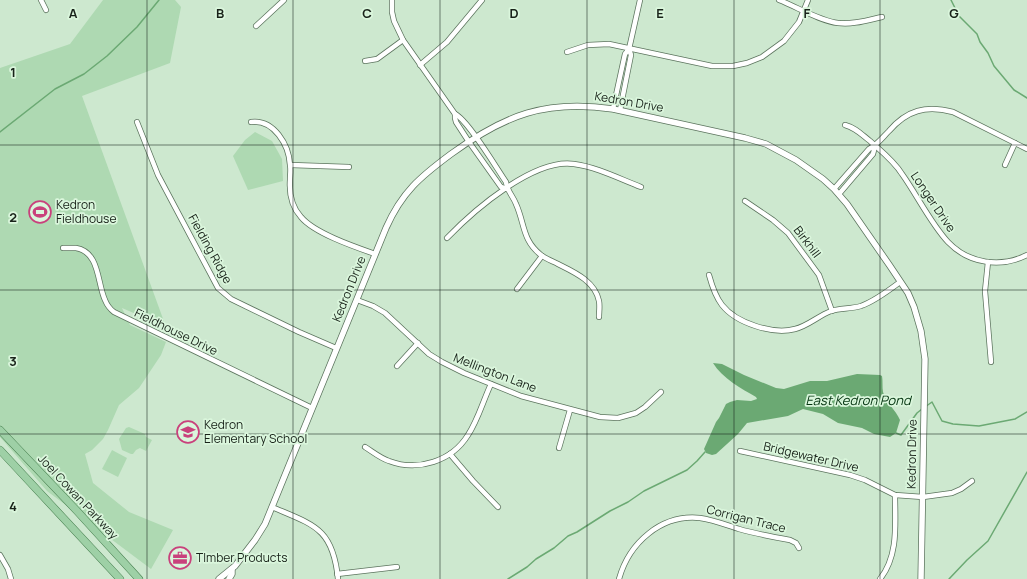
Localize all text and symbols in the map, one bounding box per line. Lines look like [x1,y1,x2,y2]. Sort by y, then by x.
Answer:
text: A [69,4,78,22]
text: B [216,4,224,22]
text: C [362,4,372,22]
text: D [509,4,519,22]
text: E [656,4,664,22]
text: F [804,4,811,22]
text: G [949,4,959,22]
text: 1 [10,63,16,81]
street label: Kedron Drive [593,87,665,116]
street label: Longer Drive [907,168,960,235]
place label: Kedron Fieldhouse [56,196,116,227]
sports icon: Kedron Fieldhouse [27,199,53,225]
text: 2 [9,208,17,226]
street label: Fielding Ridge [184,211,236,286]
street label: Birkhill [790,222,825,261]
street label: Kedron Drive [328,253,369,324]
street label: Fieldhouse Drive [132,304,221,359]
street label: Mellington Lane [451,349,539,396]
text: 3 [9,352,17,370]
water label: East Kedron Pond [805,391,913,409]
place label: Kedron Elementary School [204,416,307,447]
school or university icon: Kedron Elementary School [175,419,201,445]
street label: Kedron Drive [902,419,921,489]
street label: Bridgewater Drive [762,437,860,476]
street label: Joel Cowan Parkway [34,450,123,543]
text: 4 [9,497,17,515]
street label: Corrigan Trace [705,500,788,537]
office icon: TImber Products [167,545,193,571]
place label: TImber Products [196,549,288,566]

